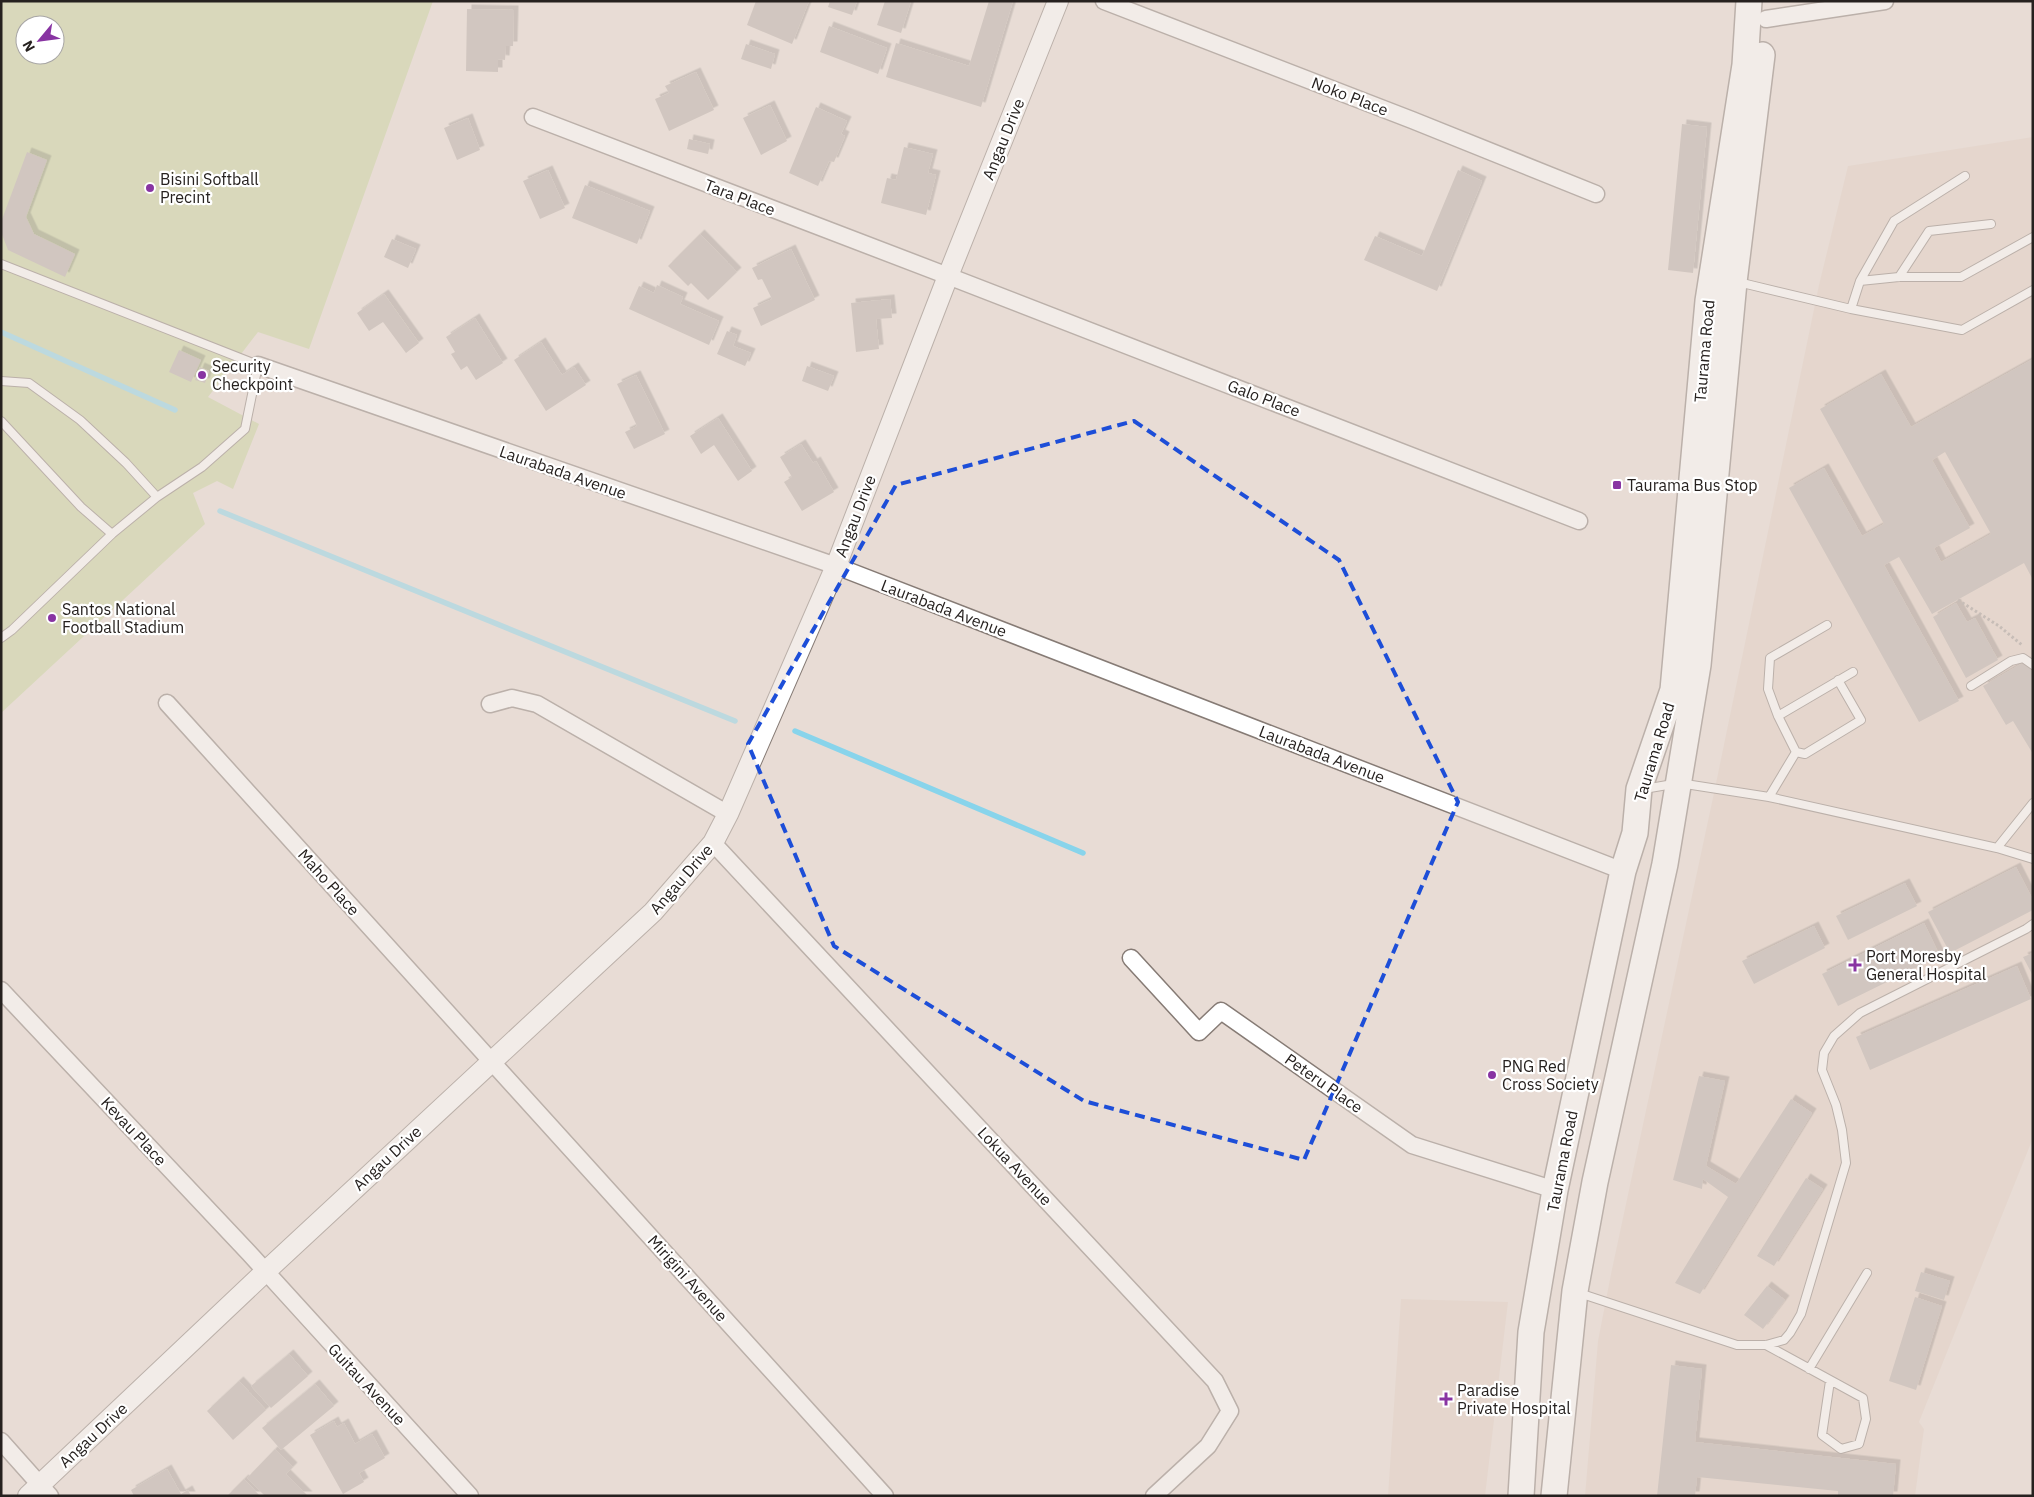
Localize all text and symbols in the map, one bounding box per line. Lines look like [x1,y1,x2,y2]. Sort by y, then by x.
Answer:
north arrow [15,15,65,65]
text: N [18,38,39,55]
street label: Noko Place [1309,72,1391,120]
street label: Angau Drive [978,95,1029,183]
place label: Bisini Softball Precint [160,169,259,207]
street label: Tara Place [702,174,778,220]
marker: Bisini Softball Precint [144,182,156,194]
street label: Taurama Road [1690,299,1718,403]
place label: Security Checkpoint [212,356,293,394]
marker: Security Checkpoint [196,369,208,381]
street label: Galo Place [1225,375,1303,421]
street label: Laurabada Avenue [497,441,629,503]
street label: Angau Drive [830,472,880,560]
place label: Taurama Bus Stop [1627,475,1758,495]
marker: Taurama Bus Stop [1611,479,1623,491]
street label: Laurabada Avenue [878,575,1010,641]
place label: Santos National Football Stadium [62,599,184,637]
marker: Santos National Football Stadium [46,612,58,624]
street label: Taurama Road [1629,700,1679,804]
street label: Laurabada Avenue [1256,721,1388,787]
street label: Angau Drive [645,840,717,918]
street label: Maho Place [294,845,364,920]
place label: Port Moresby General Hospital [1866,946,1986,984]
marker: Port Moresby General Hospital [1848,958,1862,972]
street label: Peteru Place [1281,1049,1367,1117]
place label: PNG Red Cross Society [1502,1056,1599,1094]
marker: PNG Red Cross Society [1486,1069,1498,1081]
street label: Kevau Place [97,1092,171,1170]
street label: Taurama Road [1542,1108,1582,1214]
street label: Angau Drive [349,1121,426,1195]
street label: Lokua Avenue [974,1123,1057,1210]
street label: Mirigini Avenue [644,1231,732,1326]
street label: Guitau Avenue [324,1339,410,1429]
place label: Paradise Private Hospital [1457,1380,1571,1418]
marker: Paradise Private Hospital [1439,1392,1453,1406]
street label: Angau Drive [55,1398,132,1472]

